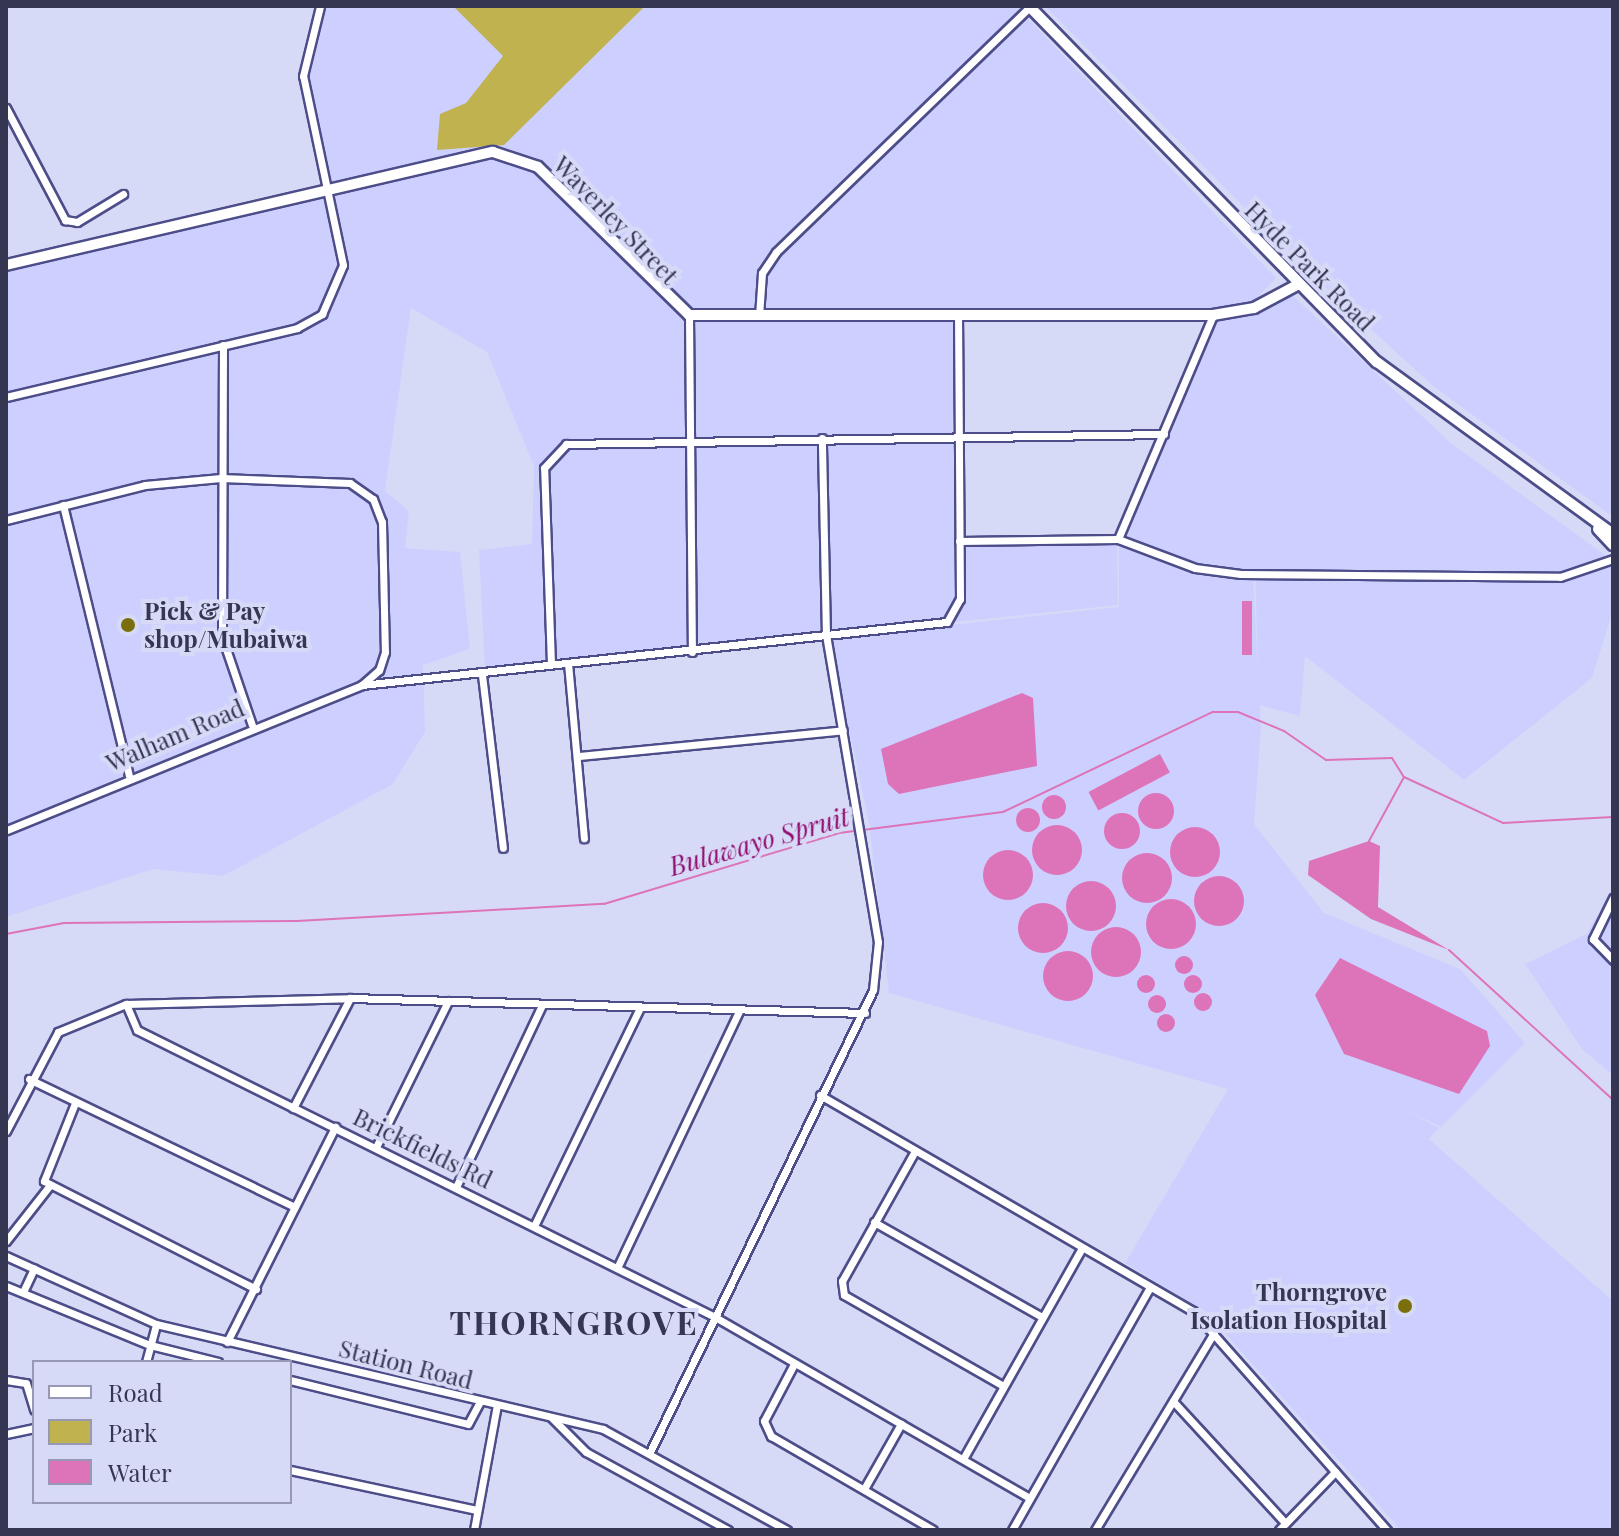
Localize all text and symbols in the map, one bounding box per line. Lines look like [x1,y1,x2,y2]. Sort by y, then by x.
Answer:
street label: Waverley Street [548,150,684,290]
street label: Hyde Park Road [1239,195,1381,337]
place label: Pick & Pay shop/Mubaiwa [144,597,308,653]
marker: Pick & Pay shop/Mubaiwa [119,616,137,634]
street label: Walham Road [102,693,248,777]
water label: Bulawayo Spruit [665,800,853,882]
street label: Brickfields Rd [349,1102,497,1194]
place label: Thorngrove Isolation Hospital [1190,1278,1387,1334]
marker: Thorngrove Isolation Hospital [1394,1295,1416,1317]
district label: THORNGROVE [450,1303,698,1341]
street label: Station Road [336,1333,476,1395]
legend [32,1360,292,1504]
text: Road [108,1376,163,1408]
text: Park [108,1416,157,1448]
text: Water [108,1456,172,1488]

